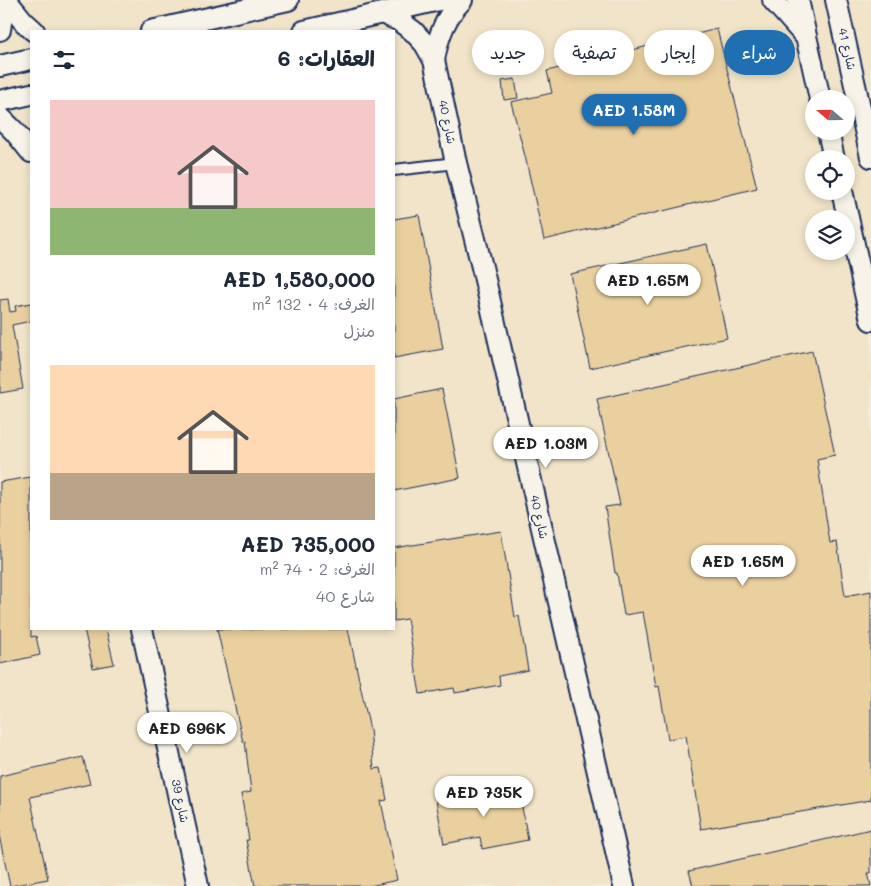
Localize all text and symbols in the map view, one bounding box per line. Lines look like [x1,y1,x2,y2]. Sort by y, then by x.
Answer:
street label: شارع 41 [833,26,861,72]
chip: جديد [472,30,544,75]
chip: تصفية [554,30,634,75]
chip: إيجار [644,30,714,75]
chip: شراء [724,30,795,75]
text: العقارات: 6 [278,44,375,71]
icon: filters [50,46,78,74]
north arrow [805,90,855,140]
map controls [805,90,855,260]
pin: AED 1.58M [577,94,691,136]
street label: شارع 40 [434,98,460,146]
text: AED 1.58M [593,99,675,120]
icon: home [168,132,258,222]
button: locate [805,150,855,200]
button: layers [805,210,855,260]
pin: AED 1.65M [591,264,705,306]
text: AED 1,580,000 [223,265,375,292]
text: AED 1.65M [607,269,689,290]
text: الغرف: 4 · 132 m² [252,293,375,314]
text: منزل [343,320,375,341]
icon: home [168,397,258,487]
pin: AED 1.03M [489,426,603,469]
text: AED 1.03M [504,432,588,453]
street label: شارع 40 [525,493,553,541]
text: AED 735,000 [241,530,375,557]
pin: AED 1.65M [686,544,800,587]
text: AED 1.65M [702,550,784,571]
text: الغرف: 2 · 74 m² [260,558,375,579]
text: شارع 40 [316,585,375,606]
pin: AED 696K [135,712,239,754]
text: AED 696K [148,717,226,738]
pin: AED 735K [432,776,536,818]
street label: شارع 39 [167,778,193,824]
text: AED 735K [445,781,523,802]

